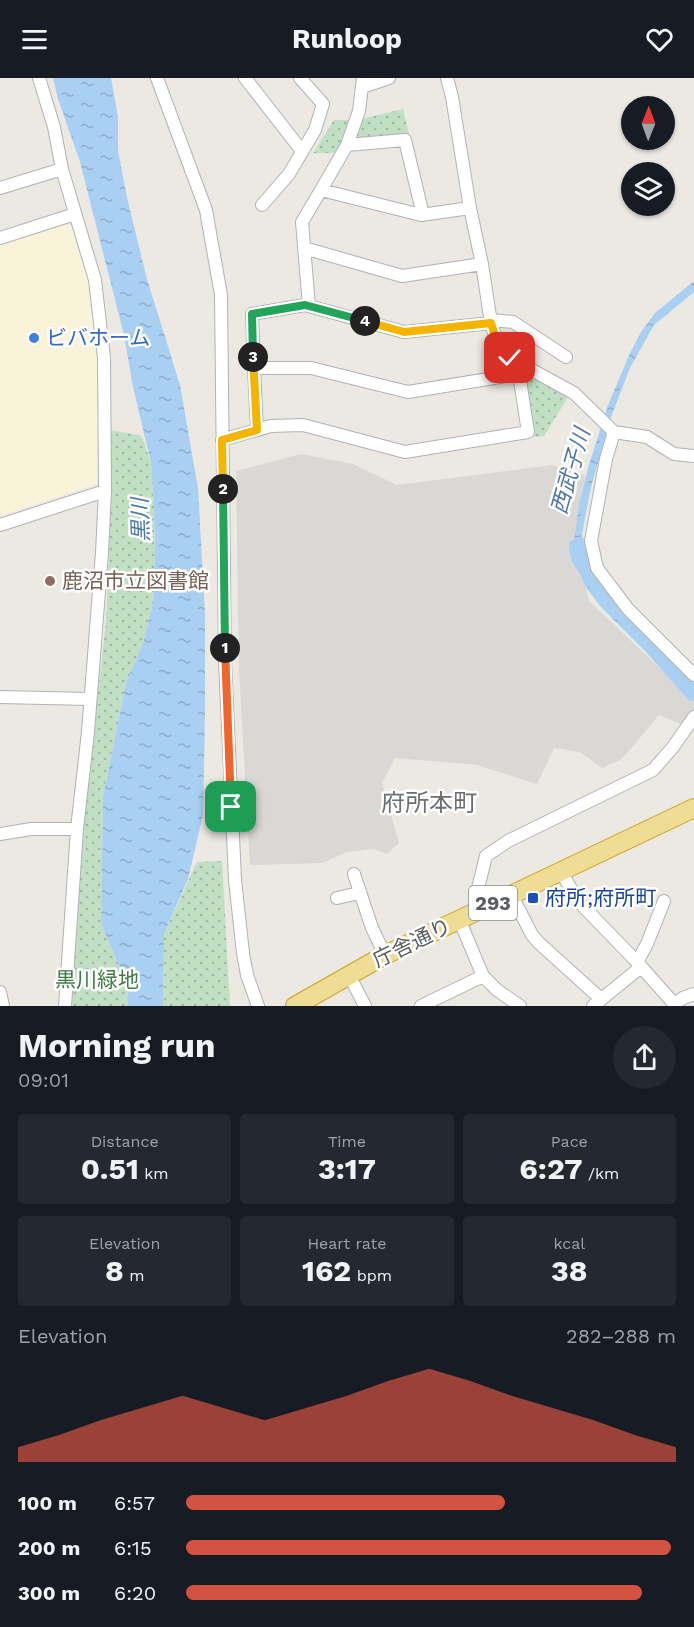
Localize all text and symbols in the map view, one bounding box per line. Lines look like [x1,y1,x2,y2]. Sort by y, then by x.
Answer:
icon: menu [18,23,51,56]
text: Runloop [292,23,402,55]
icon: heart [643,23,676,56]
north arrow [621,96,675,150]
map controls [621,96,675,216]
button: layers [621,162,675,216]
pin: 4 [350,306,380,336]
text: 4 [360,311,370,330]
place label: ビバホーム [46,325,150,350]
marker: ビバホーム [27,331,41,345]
pin [484,332,535,383]
icon: check [493,341,526,374]
pin: 3 [238,342,268,372]
text: 3 [248,347,258,366]
water label: 西武子川 [546,423,595,517]
pin: 2 [208,474,238,504]
text: 2 [218,479,228,498]
water label: 黒川 [127,496,154,542]
place label: 鹿沼市立図書館 [62,568,209,593]
marker: 鹿沼市立図書館 [43,574,57,588]
pin: 1 [210,633,240,663]
text: 1 [222,638,228,657]
pin [205,781,256,832]
district label: 府所本町 [381,789,477,817]
icon: arrive [214,790,247,823]
place label: 府所;府所町 [545,885,656,910]
road number: 293 [469,886,517,920]
marker: 府所;府所町 [526,891,540,905]
street label: 庁舎通り [369,913,455,972]
park label: 黒川緑地 [55,967,139,992]
text: Morning run [18,1026,215,1065]
button: share [613,1026,676,1089]
text: 09:01 [18,1068,69,1092]
text: Distance [91,1132,159,1151]
text: Time [328,1132,366,1151]
text: Pace [551,1132,588,1151]
text: 0.51 [81,1151,139,1186]
text: 3:17 [318,1151,376,1186]
text: 6:27 [519,1151,582,1186]
text: km [139,1164,169,1183]
text: /km [582,1164,619,1183]
text: Elevation [89,1234,160,1253]
text: Heart rate [307,1234,387,1253]
text: kcal [553,1234,585,1253]
text: 8 [105,1253,124,1288]
text: 162 [302,1253,351,1288]
text: 38 [551,1253,588,1288]
text: m [124,1266,144,1285]
text: bpm [351,1266,392,1285]
text: Elevation [18,1324,107,1348]
text: 282–288 m [566,1324,676,1348]
text: 100 m [18,1491,77,1515]
text: 6:57 [114,1491,155,1515]
text: 200 m [18,1536,80,1560]
text: 6:15 [114,1536,152,1560]
text: 300 m [18,1581,80,1605]
text: 6:20 [114,1581,156,1605]

